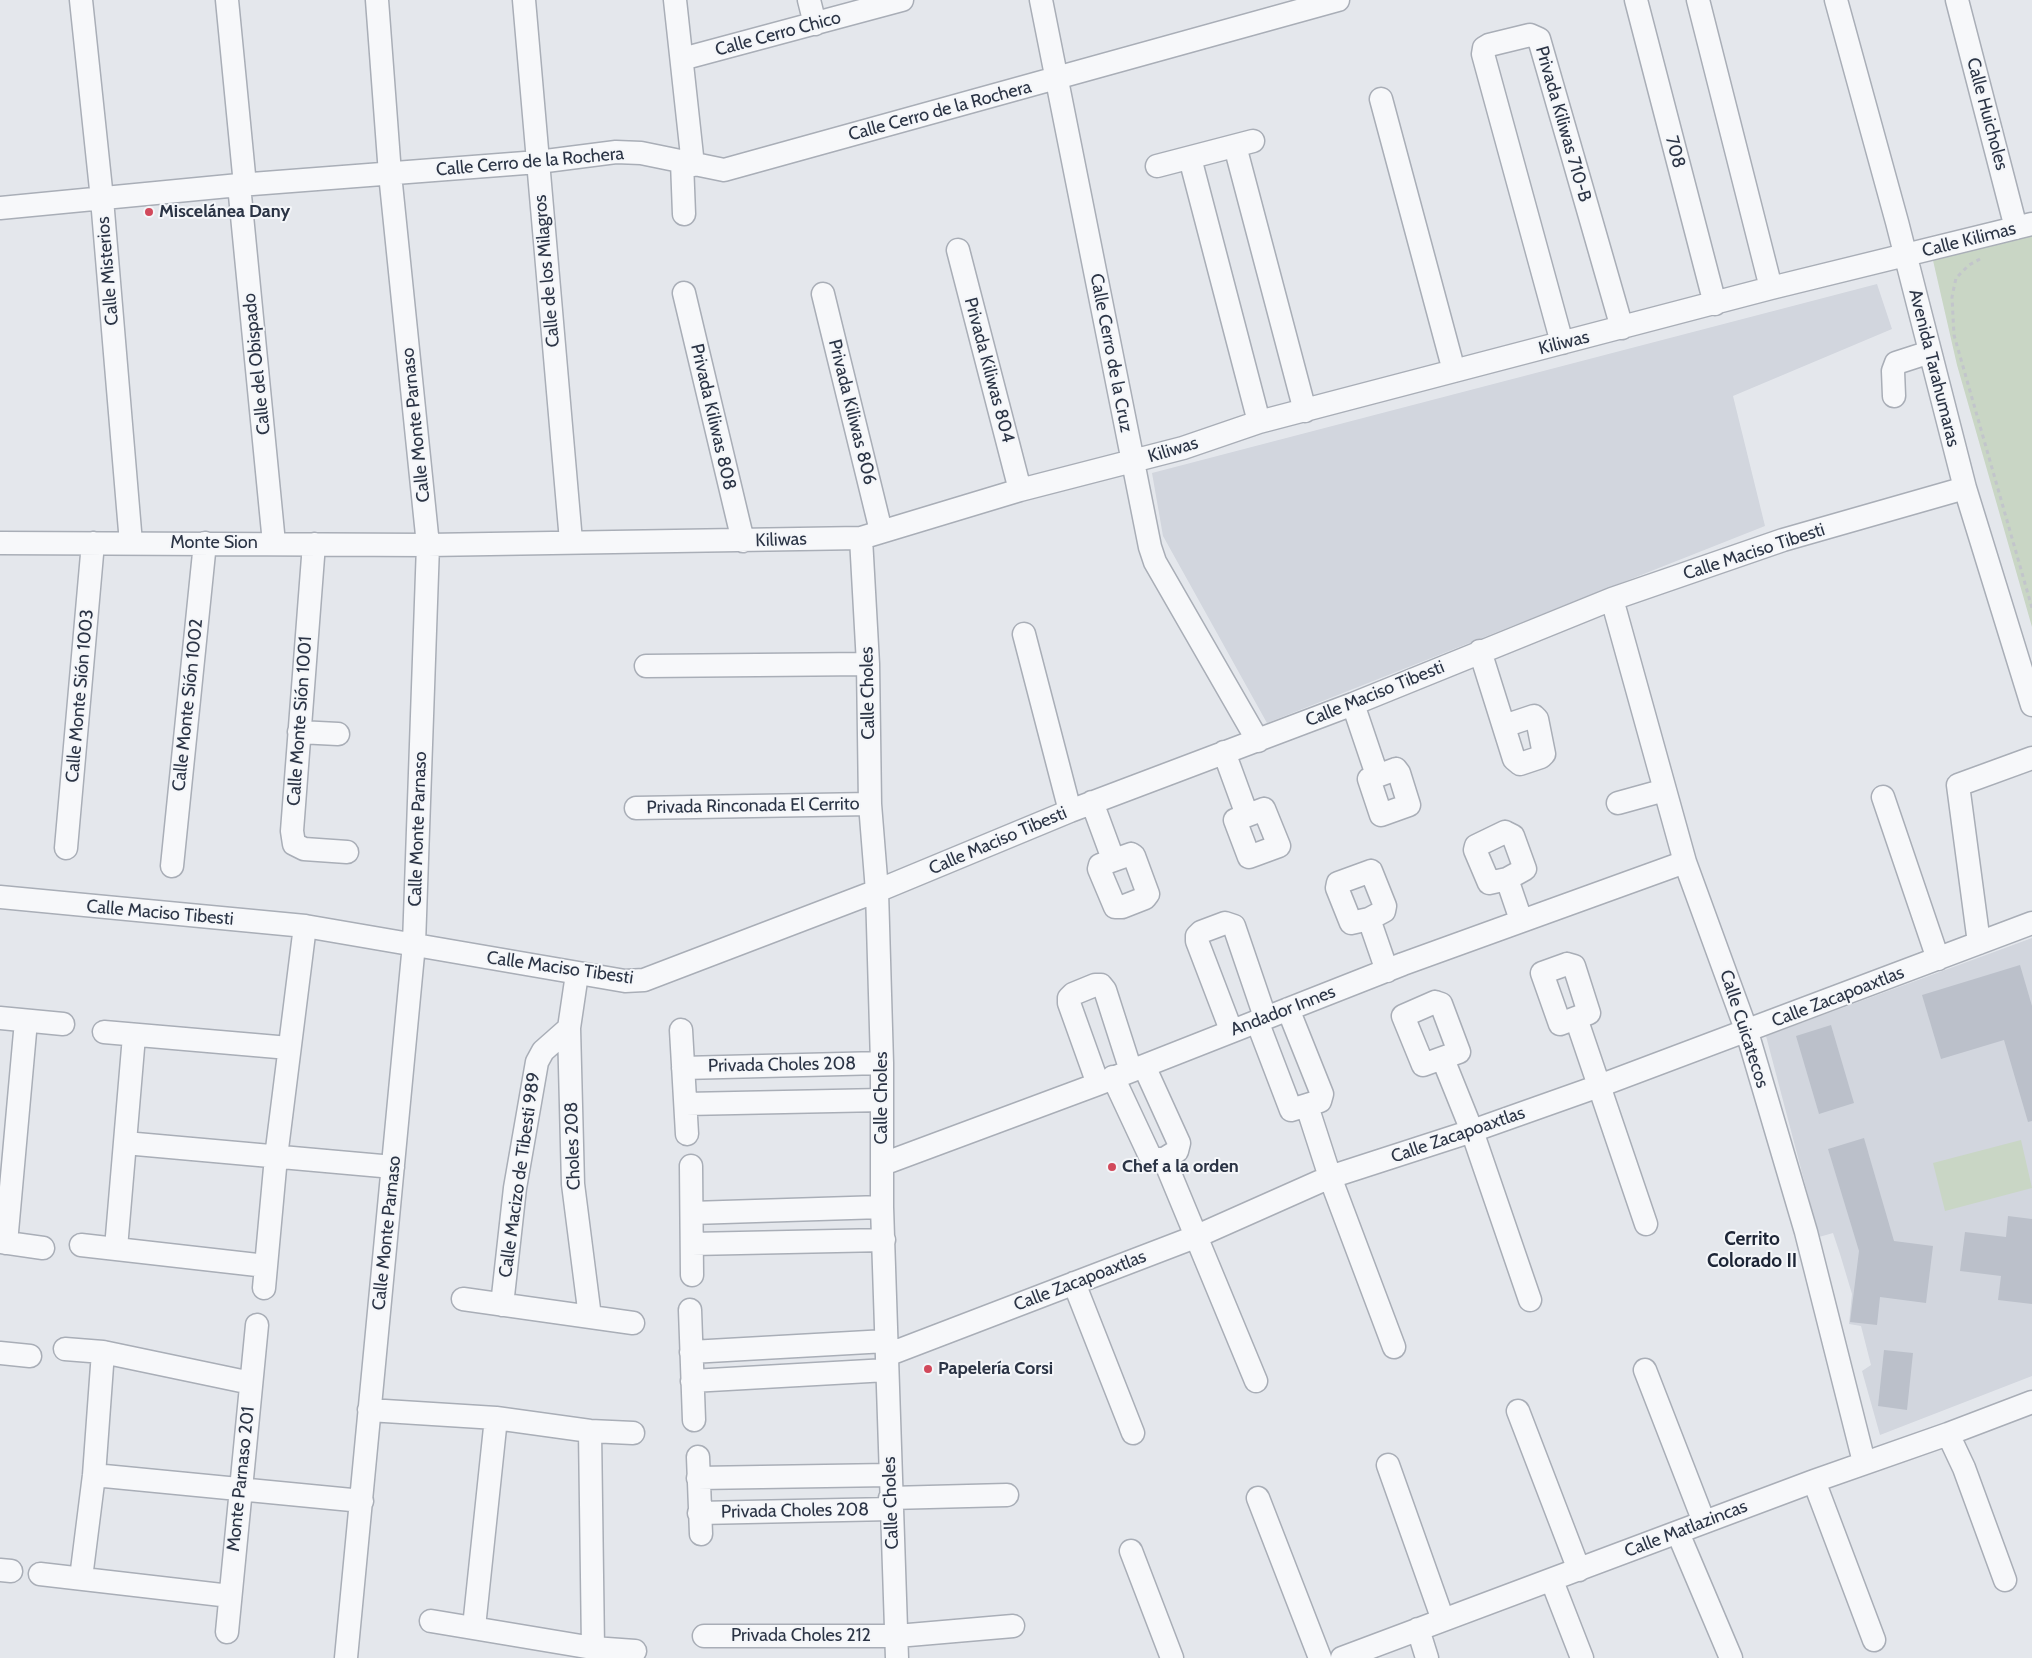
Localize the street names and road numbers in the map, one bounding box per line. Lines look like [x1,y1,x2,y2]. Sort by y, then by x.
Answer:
street label: Calle Cerro Chico [713,7,843,61]
street label: Privada Kiliwas 710-B [1530,44,1596,204]
street label: Calle Huicholes [1962,55,2012,173]
street label: Calle Cerro de la Rochera [846,76,1034,146]
street label: 708 [1660,134,1690,170]
street label: Calle Cerro de la Rochera [435,143,625,181]
street label: Calle de los Milagros [530,194,564,348]
street label: Calle Misterios [92,216,124,326]
street label: Calle Kilimas [1920,218,2018,262]
street label: Calle Cerro de la Cruz [1085,272,1137,434]
street label: Avenida Tarahumaras [1904,287,1964,449]
street label: Calle del Obispado [239,292,275,436]
street label: Privada Kiliwas 804 [959,295,1019,445]
street label: Kiliwas [1536,326,1592,360]
street label: Privada Kiliwas 806 [823,337,881,487]
street label: Privada Kiliwas 808 [686,342,740,492]
street label: Calle Monte Parnaso [397,347,435,503]
street label: Kiliwas [1145,432,1201,468]
street label: Calle Maciso Tibesti [1680,519,1828,585]
street label: Kiliwas [755,528,807,552]
street label: Monte Sion [170,532,258,554]
street label: Calle Monte Sión 1003 [62,608,98,784]
street label: Calle Monte Sión 1002 [168,618,208,792]
street label: Calle Monte Sión 1001 [283,635,317,807]
street label: Calle Choles [856,646,880,740]
street label: Calle Maciso Tibesti [1302,656,1448,732]
street label: Calle Monte Parnaso [404,751,432,907]
street label: Privada Rinconada El Cerrito [646,793,860,819]
street label: Calle Maciso Tibesti [926,802,1070,880]
street label: Calle Maciso Tibesti [85,896,235,930]
street label: Calle Maciso Tibesti [485,947,635,989]
street label: Calle Zacapoaxtlas [1769,962,1907,1032]
street label: Calle Cuicatecos [1715,967,1773,1091]
street label: Andador Innes [1227,981,1339,1041]
street label: Calle Choles [871,1052,893,1144]
street label: Privada Choles 208 [708,1053,856,1077]
street label: Calle Macizo de Tibesti 989 [495,1071,545,1279]
street label: Choles 208 [561,1101,585,1191]
street label: Calle Zacapoaxtlas [1388,1102,1528,1168]
street label: Calle Monte Parnaso [368,1155,406,1311]
street label: Calle Zacapoaxtlas [1011,1246,1149,1316]
street label: Monte Parnaso 201 [223,1405,259,1553]
street label: Calle Choles [879,1456,903,1550]
street label: Calle Matlazincas [1621,1496,1751,1562]
street label: Privada Choles 208 [721,1499,869,1523]
street label: Privada Choles 212 [731,1625,871,1647]

